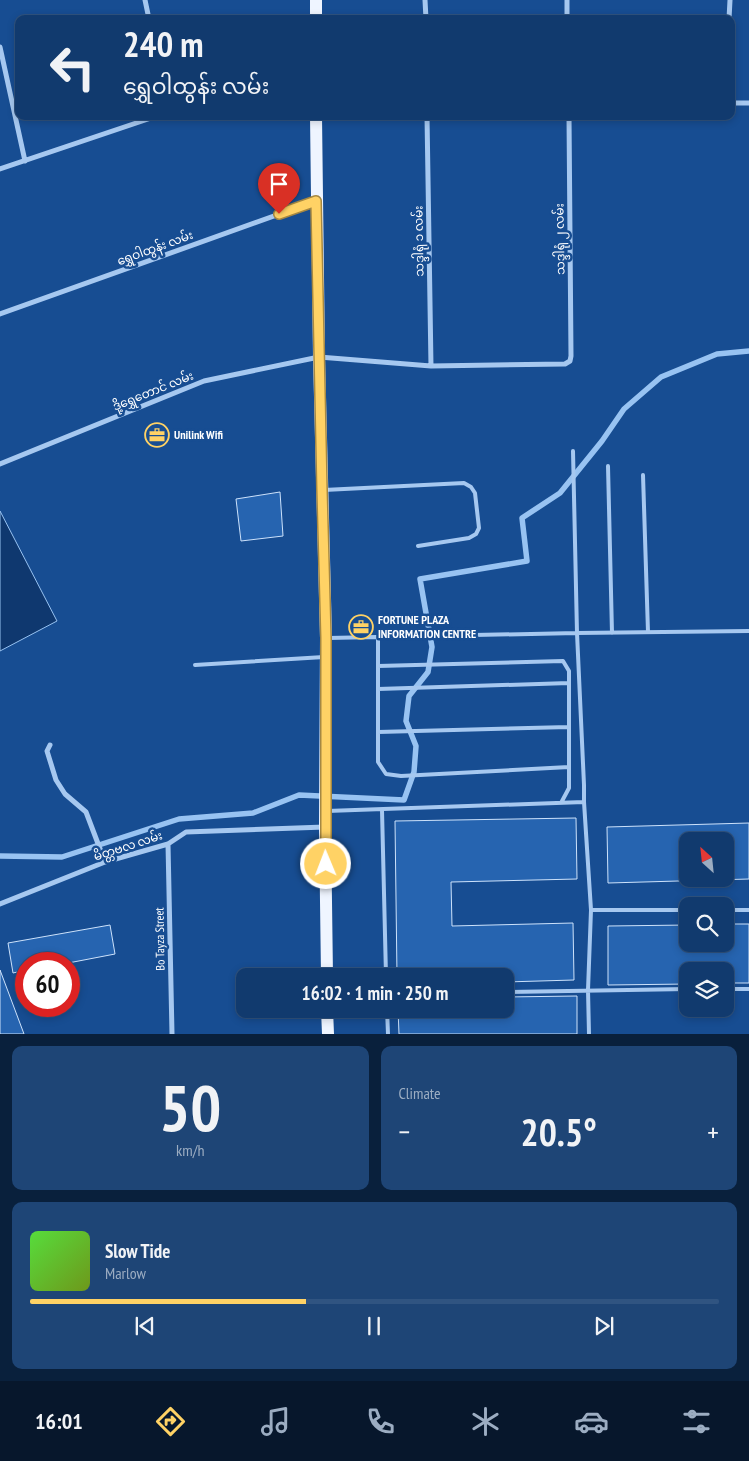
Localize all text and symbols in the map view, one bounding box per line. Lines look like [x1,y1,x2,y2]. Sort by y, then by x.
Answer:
text: 240 m [123,21,204,67]
icon: left [40,35,105,100]
text: ရွှေဝါထွန်း လမ်း [123,72,269,100]
pin [258,163,300,214]
icon: arrive [265,170,293,198]
street label: သဒ္ဒါရုံ ၂ လမ်း [550,203,571,275]
street label: သဒ္ဒါရုံ ၁ လမ်း [409,205,430,277]
street label: ရွှေဝါထွန်း လမ်း [114,226,196,271]
street label: ဒို့ရွှေတောင် လမ်း [110,367,197,416]
office icon: Unilink Wifi [144,422,170,448]
place label: Unilink Wifi [174,427,223,442]
place label: FORTUNE PLAZA INFORMATION CENTRE [378,612,476,641]
office icon: FORTUNE PLAZA INFORMATION CENTRE [348,614,374,640]
street label: မိတ္တဗလ လမ်း [91,826,165,867]
north arrow [679,832,734,888]
map controls [679,832,734,1017]
position arrow [299,837,351,889]
button: search [679,897,734,952]
street label: Bo Tayza Street [151,907,168,971]
speed limit sign: 60 [15,952,80,1017]
button: layers [679,962,734,1017]
text: 16:02 · 1 min · 250 m [302,981,448,1005]
text: 50 [159,1065,221,1149]
text: Climate [399,1083,441,1103]
text: 20.5° [521,1107,597,1156]
text: − [399,1113,410,1150]
text: + [707,1113,719,1150]
text: km/h [176,1140,204,1160]
text: Slow Tide [105,1239,170,1263]
text: Marlow [105,1263,146,1283]
icon: previous [131,1312,159,1340]
icon: pause [360,1312,388,1340]
icon: next [590,1312,618,1340]
icon: directions [153,1404,188,1439]
icon: music [258,1404,293,1439]
icon: phone [363,1404,398,1439]
icon: climate [468,1404,503,1439]
icon: car [574,1404,609,1439]
icon: filters [679,1404,714,1439]
text: 16:01 [35,1407,83,1435]

